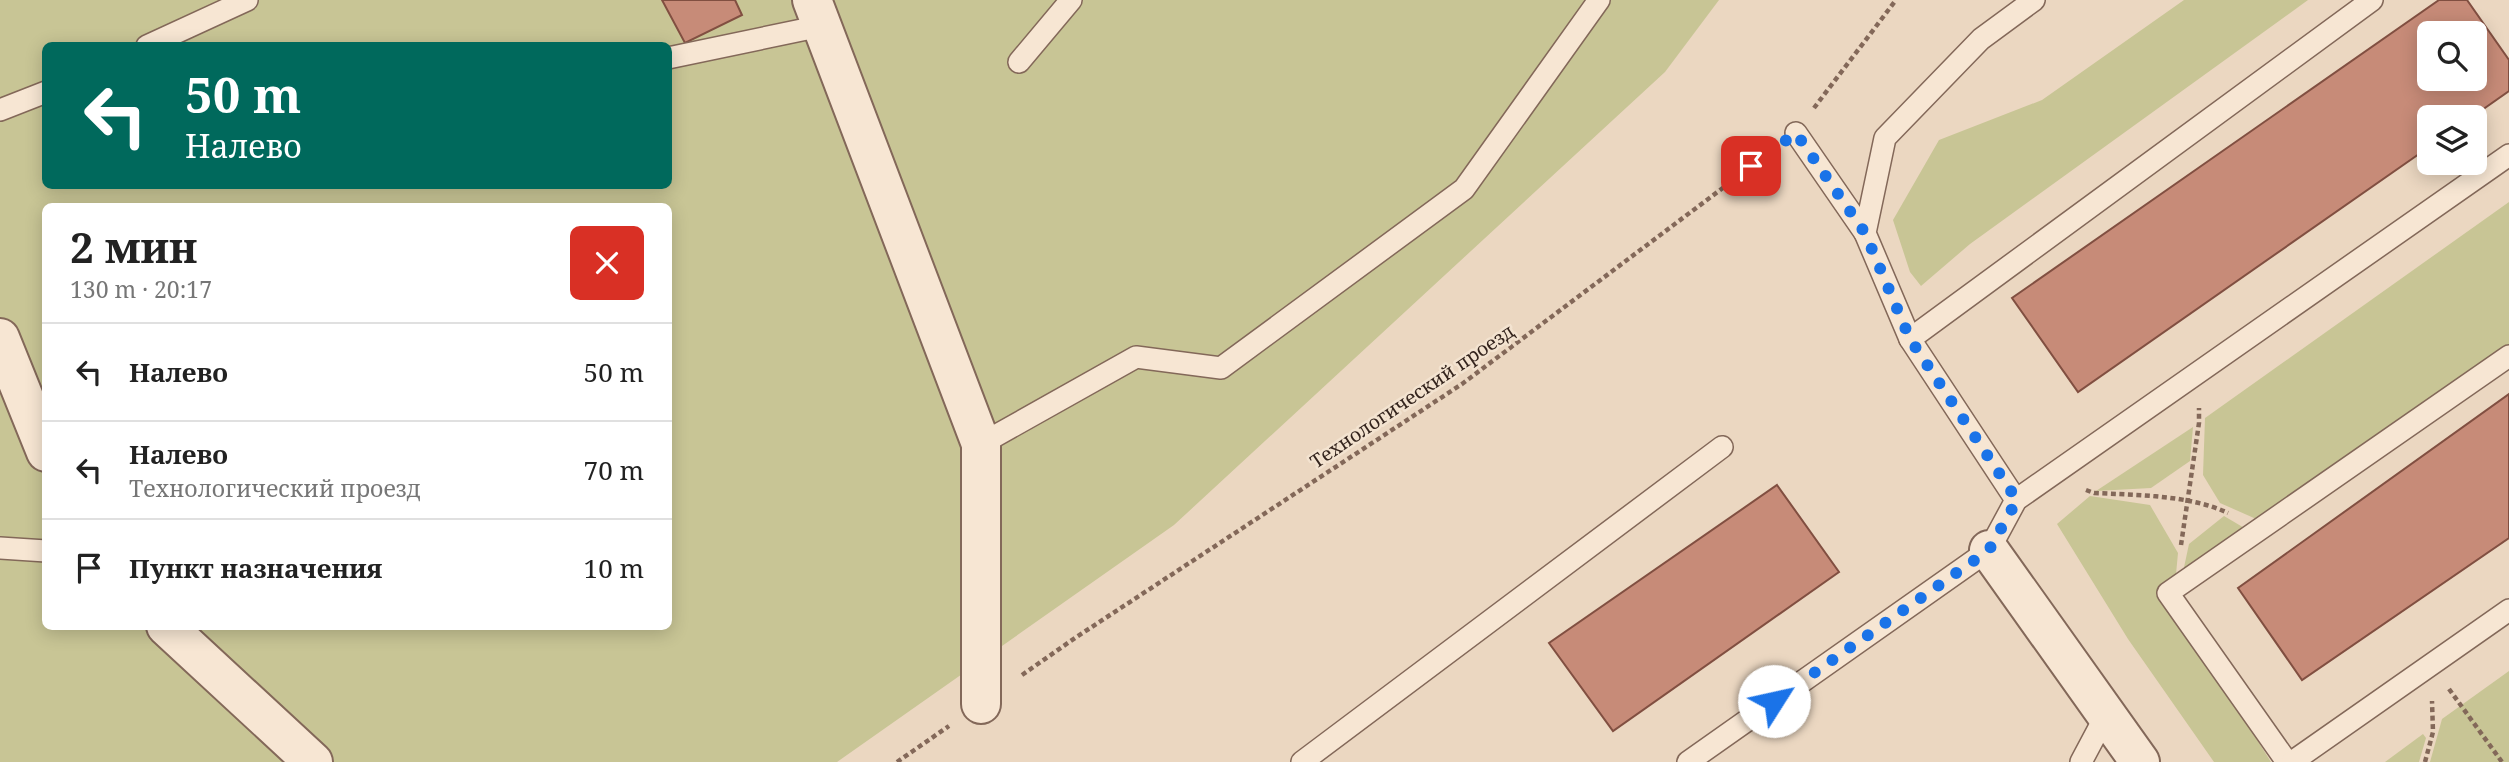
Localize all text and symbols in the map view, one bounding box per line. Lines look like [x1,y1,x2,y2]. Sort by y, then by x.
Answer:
map controls [2417,21,2487,175]
button: search [2417,21,2487,91]
text: 50 m [185,61,301,127]
icon: left [70,70,161,161]
button: layers [2417,105,2487,175]
text: Налево [185,124,302,167]
pin [1721,136,1781,196]
icon: arrive [1732,147,1770,185]
text: 2 мин [70,218,197,275]
button: close [570,226,644,300]
text: 130 m · 20:17 [70,273,212,305]
street label: Технологический проезд [1305,318,1519,474]
icon: left [70,353,108,391]
text: Налево [129,354,228,390]
text: 50 m [584,354,644,390]
text: Налево [129,436,228,472]
icon: left [70,451,108,489]
text: 70 m [584,452,644,488]
text: Технологический проезд [129,472,421,504]
icon: arrive [70,549,108,587]
text: Пункт назначения [129,550,382,586]
text: 10 m [584,550,644,586]
position arrow [1737,664,1811,738]

